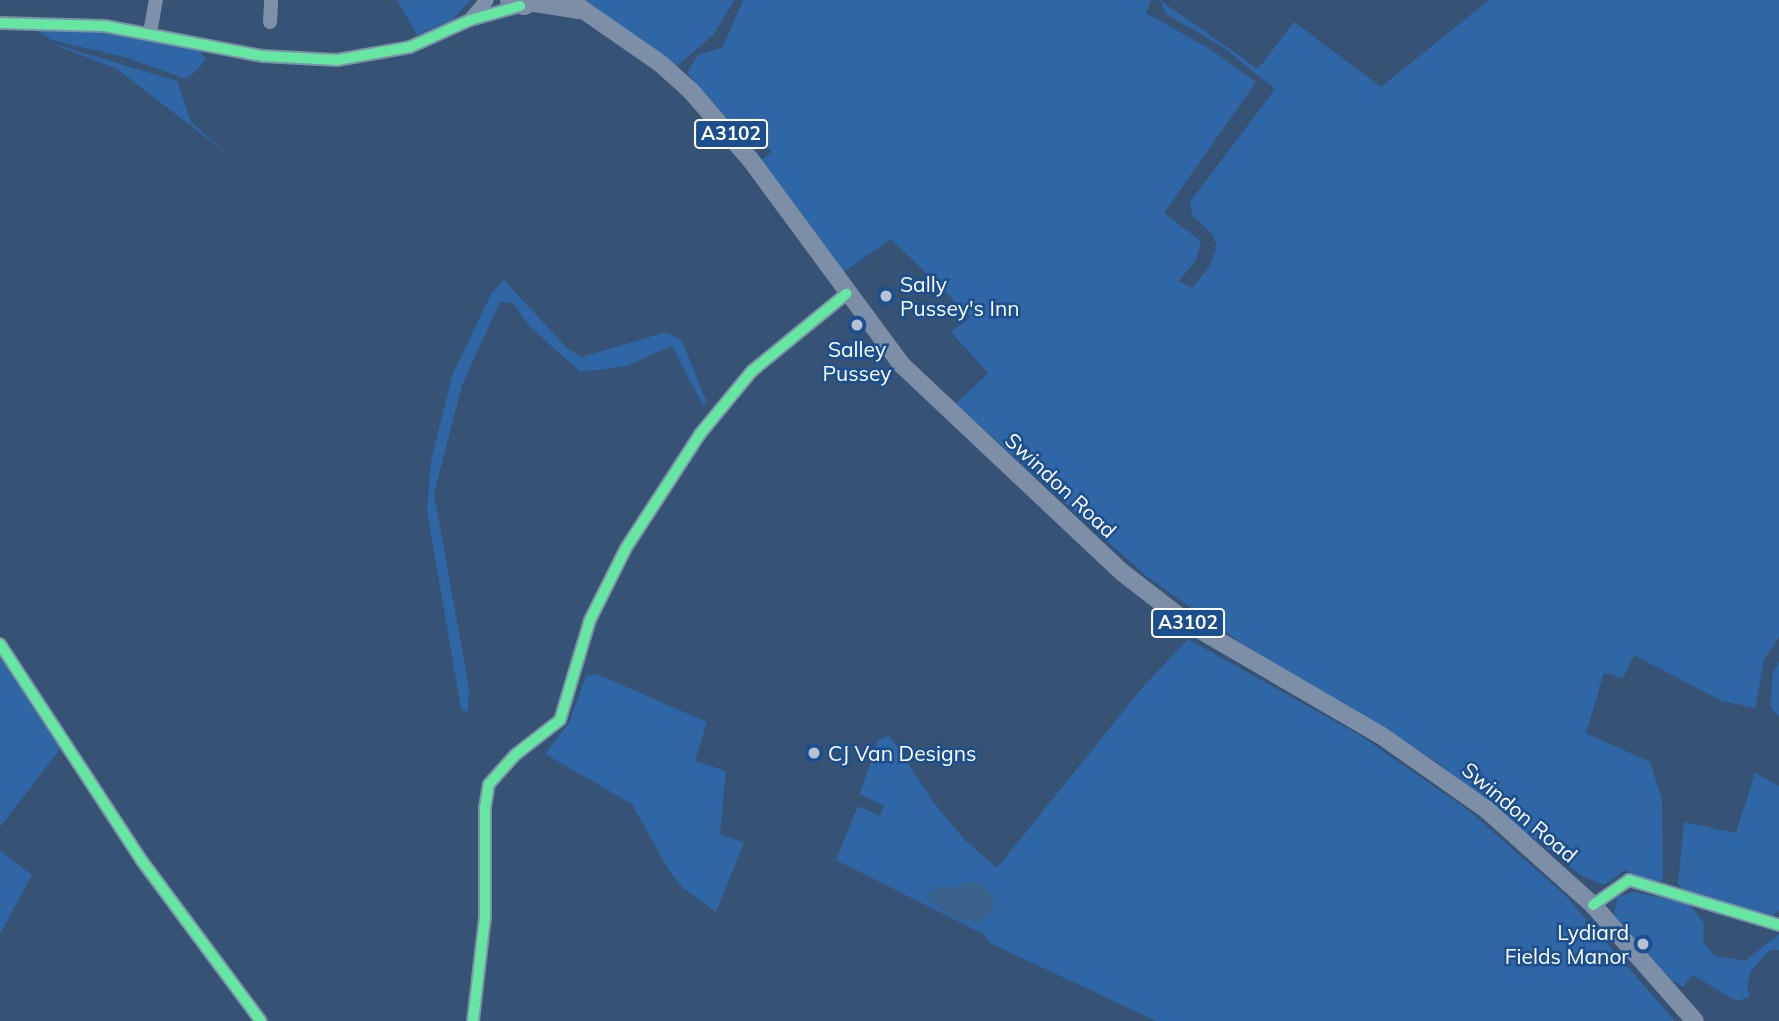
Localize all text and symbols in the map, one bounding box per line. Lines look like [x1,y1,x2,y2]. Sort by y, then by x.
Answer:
road number: A3102 [692,118,770,150]
place label: Sally Pussey's Inn [900,271,1020,321]
marker: Sally Pussey's Inn [878,288,894,304]
marker: Salley Pussey [849,317,865,333]
place label: Salley Pussey [823,336,891,386]
street label: Swindon Road [1000,427,1122,543]
road number: A3102 [1150,608,1226,638]
place label: CJ Van Designs [828,740,976,766]
marker: CJ Van Designs [806,745,822,761]
street label: Swindon Road [1457,757,1583,867]
place label: Lydiard Fields Manor [1505,919,1629,969]
marker: Lydiard Fields Manor [1635,936,1651,952]

